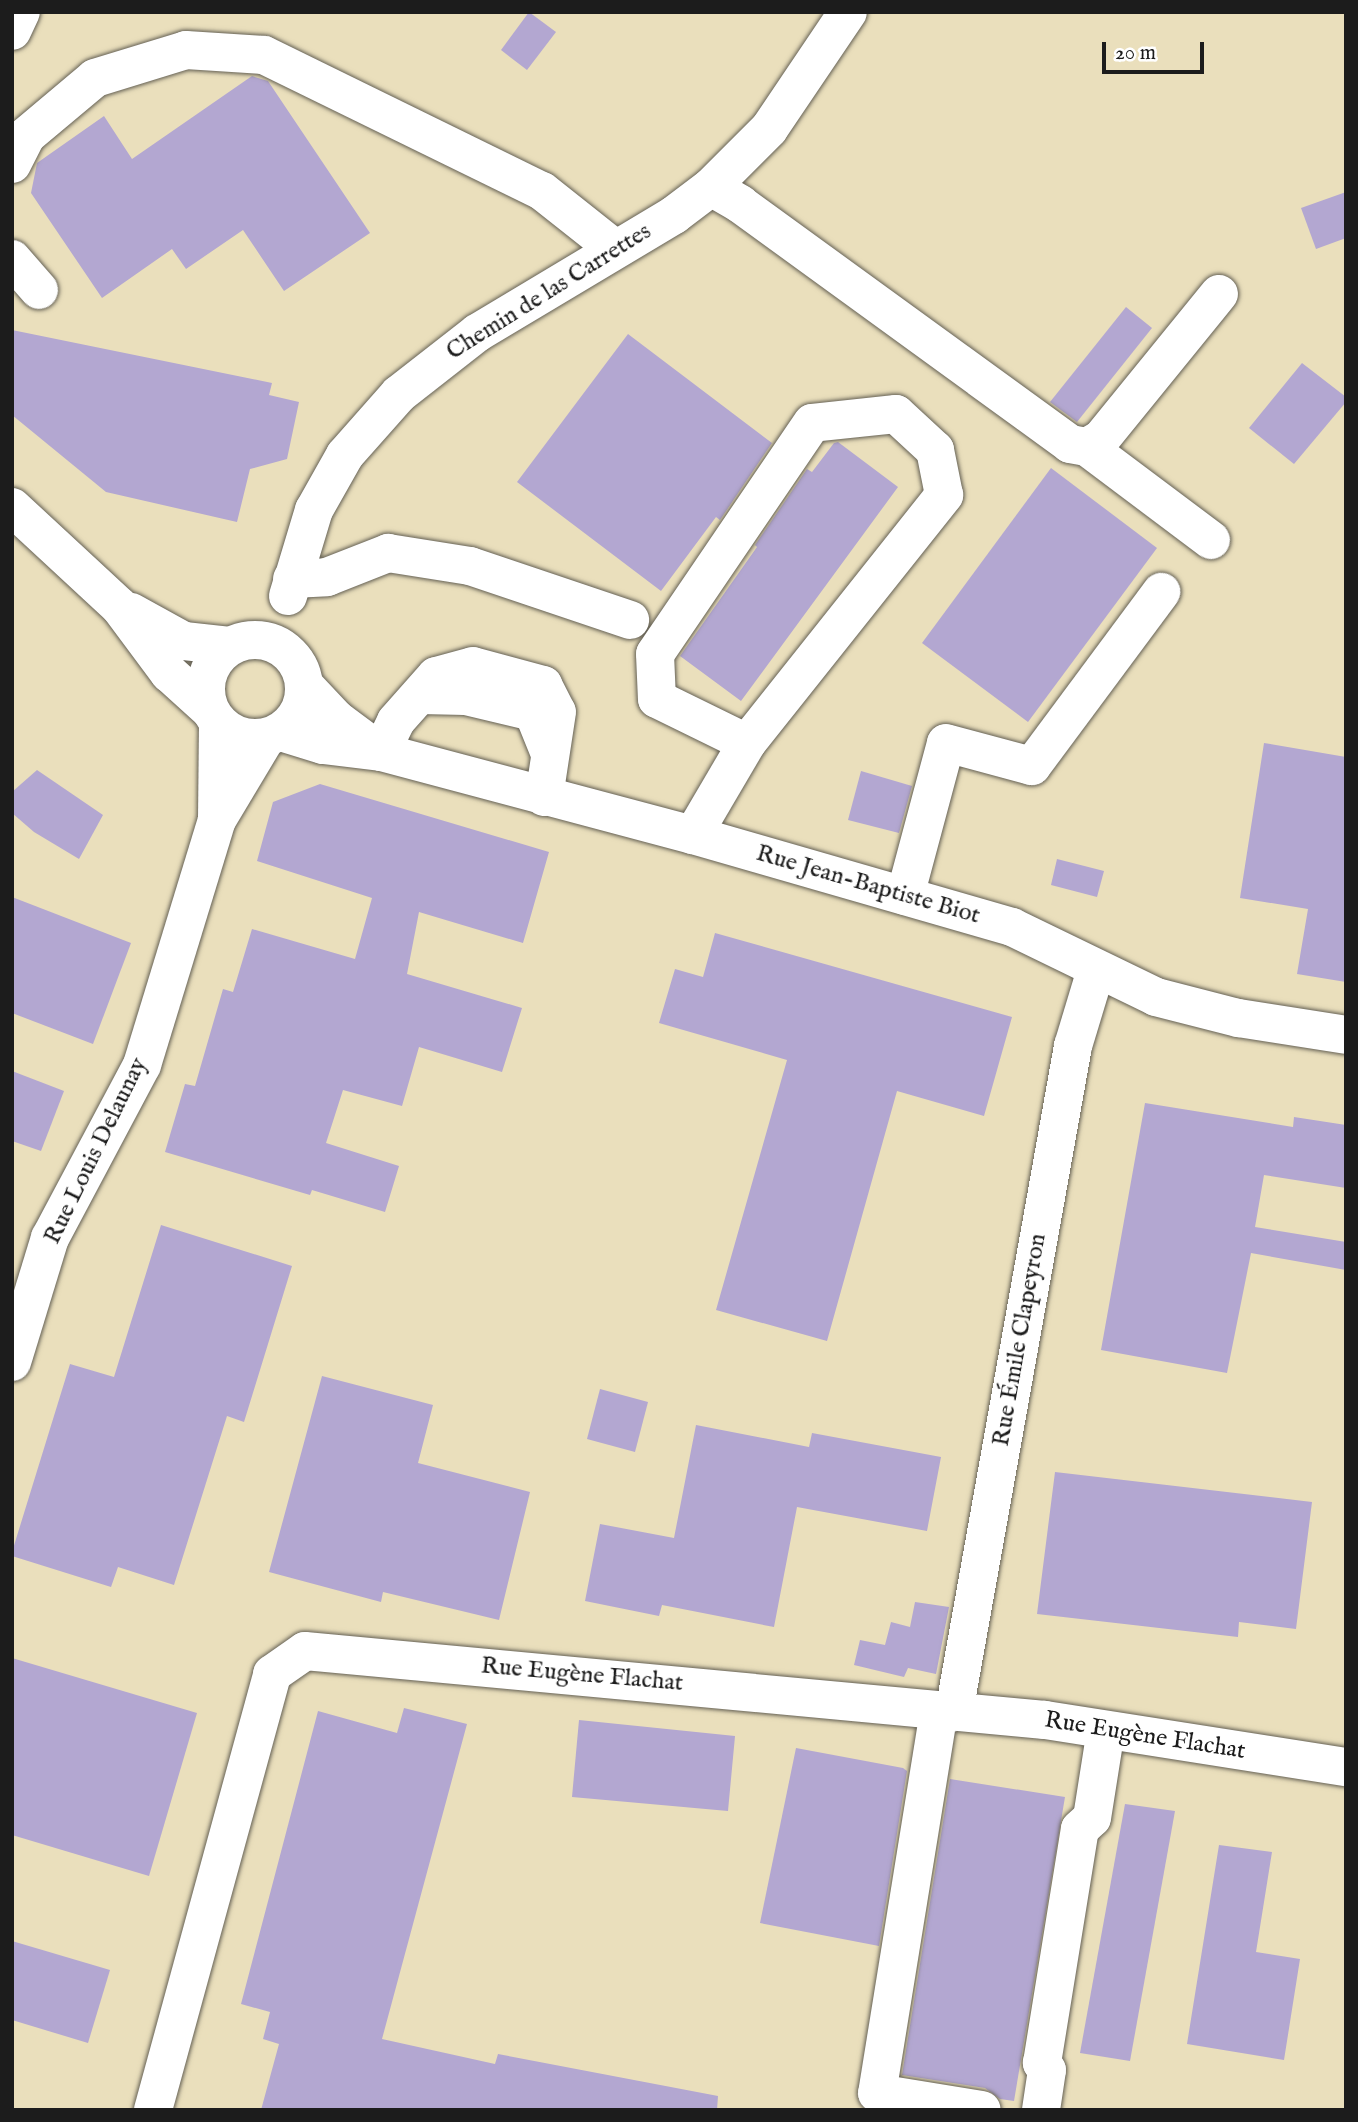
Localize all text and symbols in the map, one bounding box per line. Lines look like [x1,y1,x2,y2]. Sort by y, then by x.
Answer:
scale bar [1106,28,1208,72]
text: 20 m [1115,40,1156,67]
street label: Chemin de las Carrettes [441,217,657,367]
street label: Rue Jean-Baptiste Biot [753,839,983,931]
street label: Rue Louis Delaunay [38,1053,154,1249]
street label: Rue Émile Clapeyron [987,1231,1053,1449]
street label: Rue Eugène Flachat [480,1652,684,1698]
street label: Rue Eugène Flachat [1043,1706,1247,1766]

